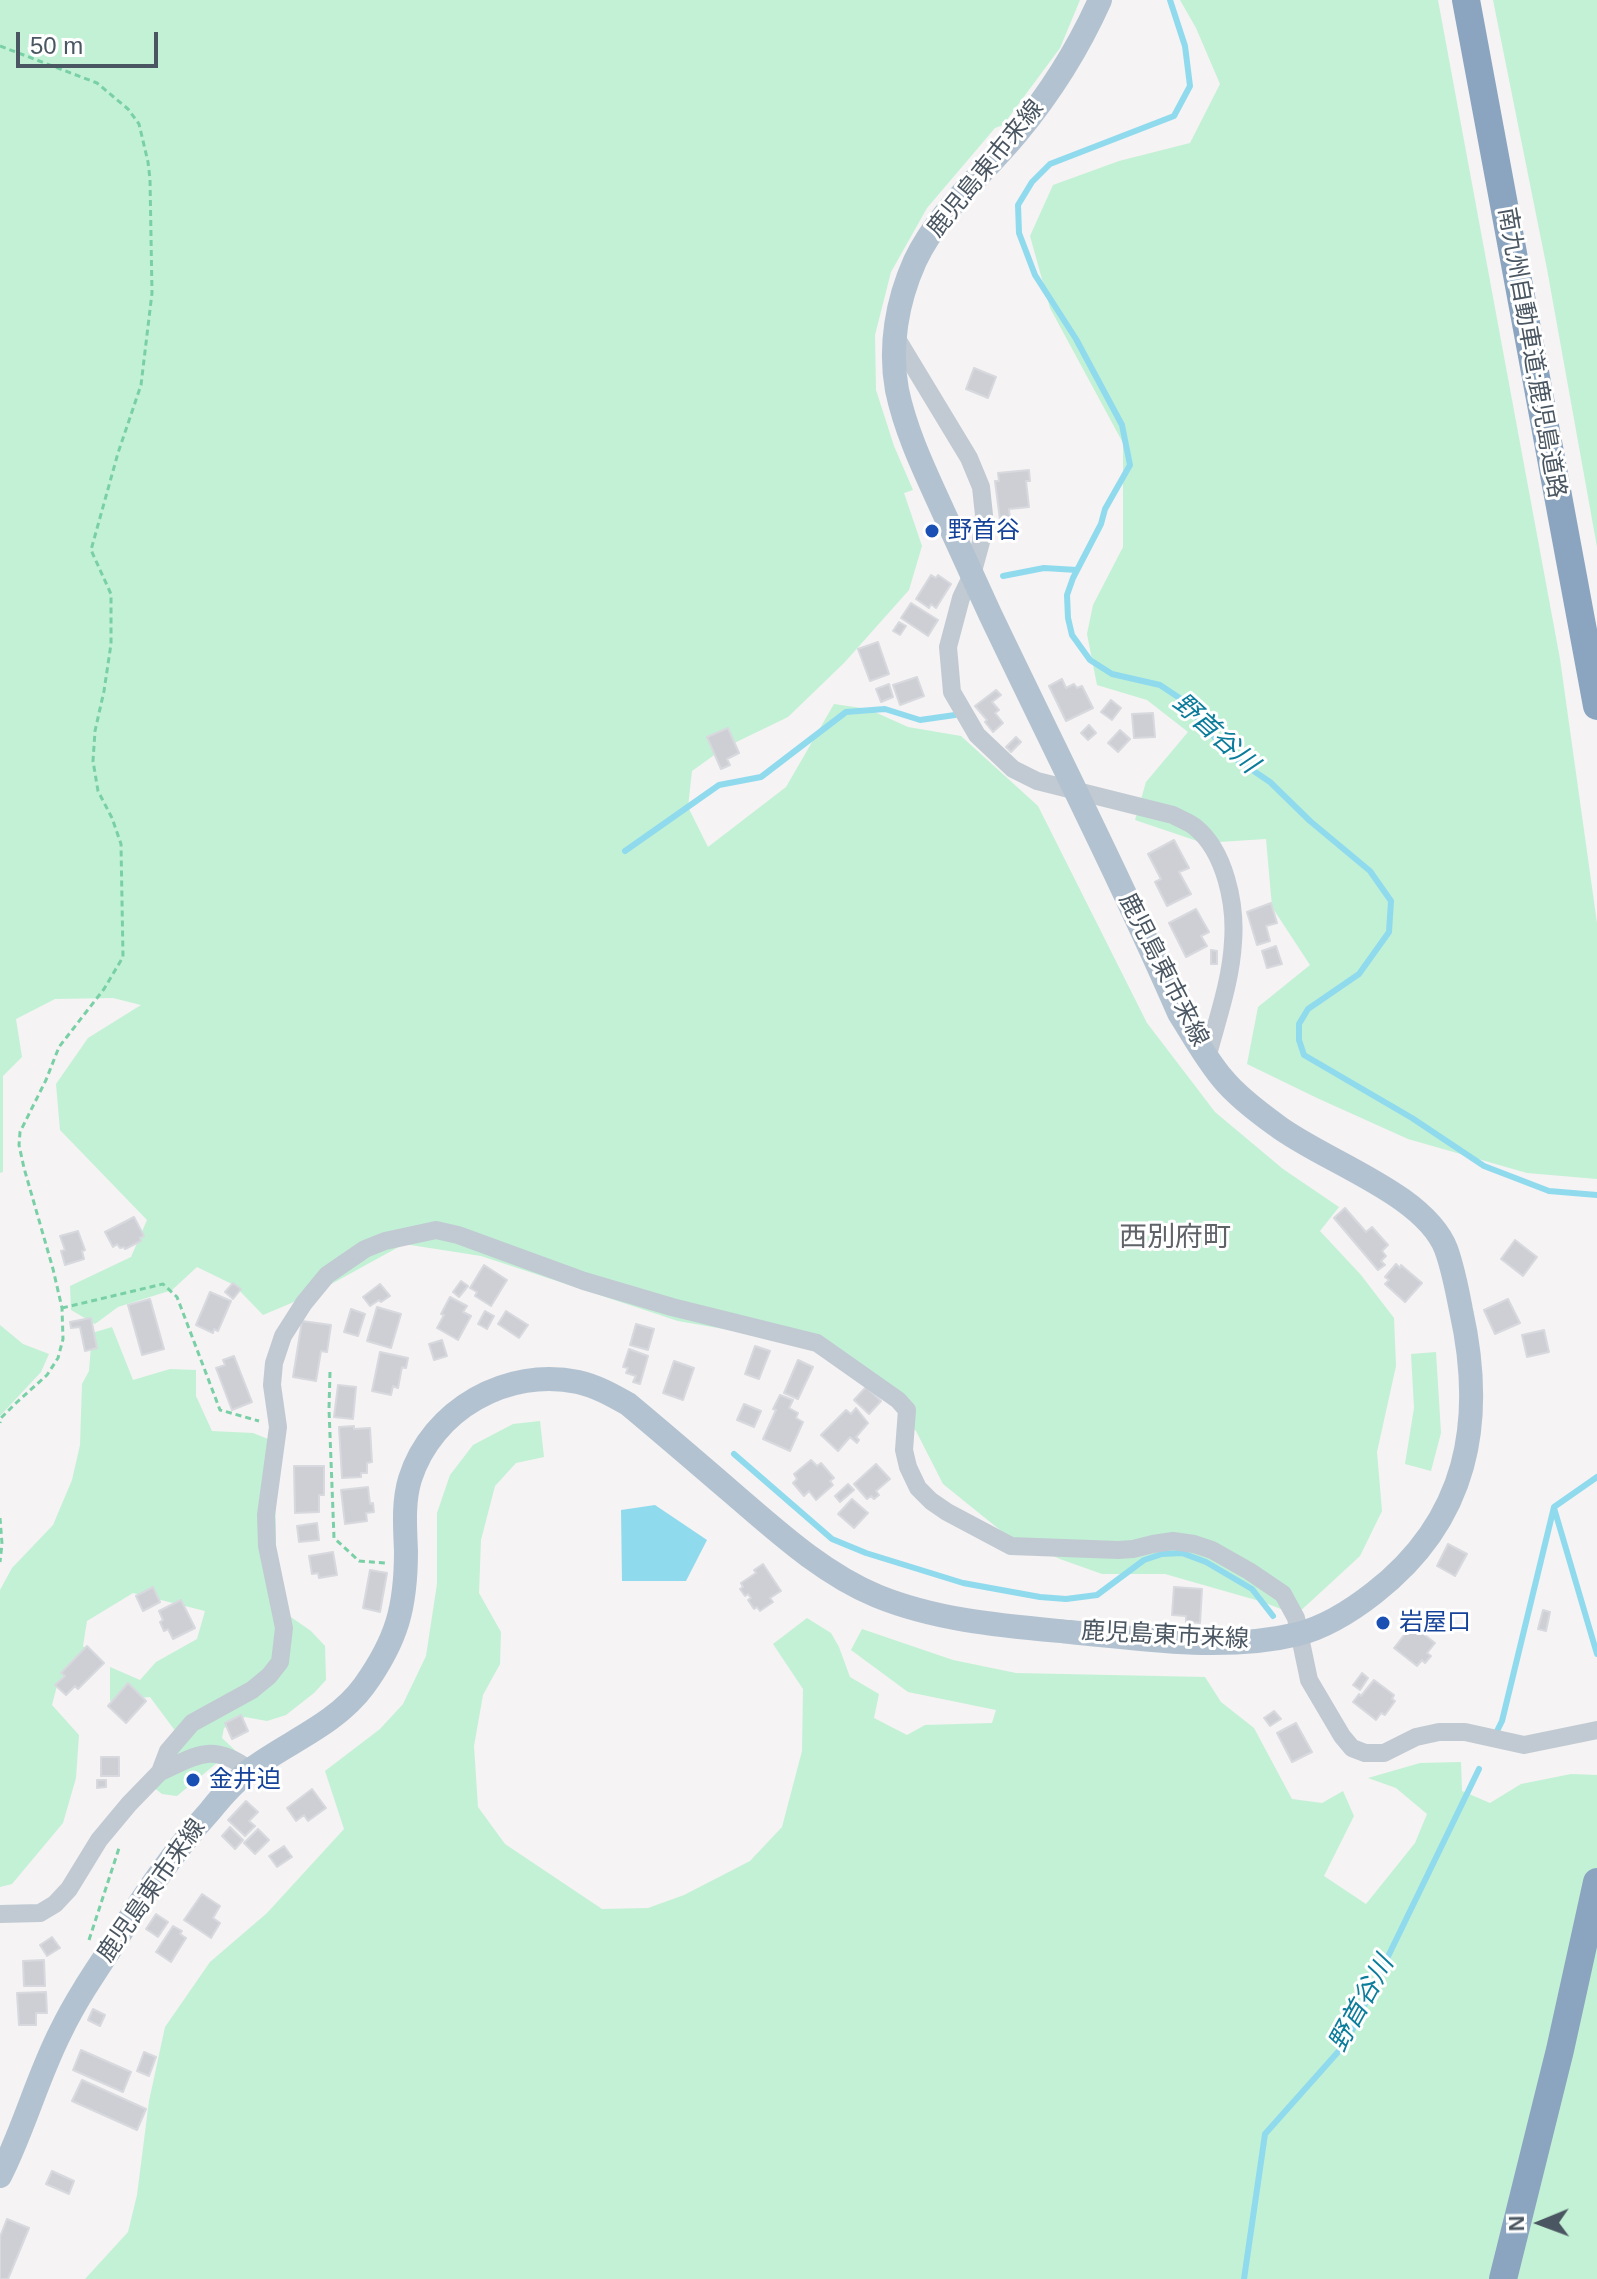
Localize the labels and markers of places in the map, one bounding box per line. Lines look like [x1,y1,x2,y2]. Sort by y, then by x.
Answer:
place label: 野首谷 [948,517,1020,545]
marker: 野首谷 [923,522,941,540]
place label: 岩屋口 [1399,1609,1471,1637]
marker: 岩屋口 [1374,1614,1392,1632]
place label: 金井迫 [209,1766,281,1794]
marker: 金井迫 [184,1771,202,1789]

